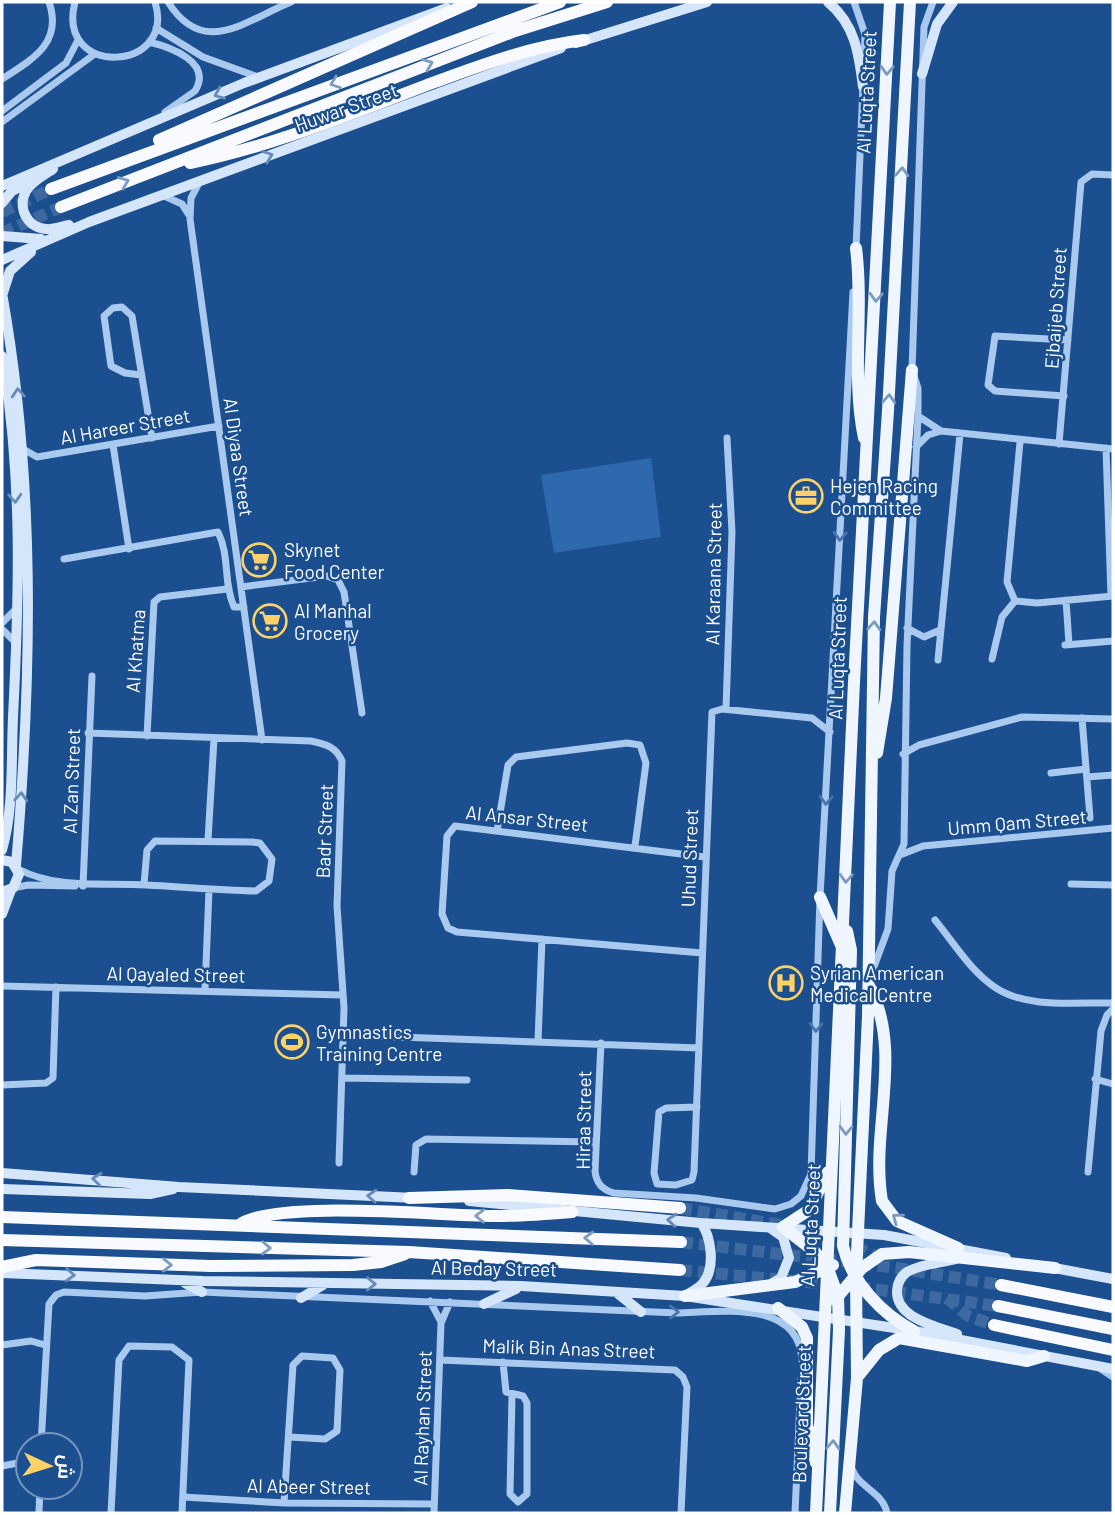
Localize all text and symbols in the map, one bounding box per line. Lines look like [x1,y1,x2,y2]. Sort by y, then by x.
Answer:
street label: Al Luqta Street [851,30,881,154]
one-way arrow [421,59,433,73]
one-way arrow [879,65,894,76]
one-way arrow [329,75,341,89]
street label: Huwar Street [291,78,401,136]
one-way arrow [213,86,226,100]
one-way arrow [261,150,273,164]
one-way arrow [894,166,909,177]
one-way arrow [118,177,130,191]
street label: Ejbaijeb Street [1039,246,1071,370]
one-way arrow [868,292,883,303]
one-way arrow [11,387,26,398]
one-way arrow [881,393,896,404]
street label: Al Diyaa Street [219,396,259,518]
street label: Al Hareer Street [58,403,192,449]
place label: Hejen Racing Committee [830,474,938,519]
office icon: Hejen Racing Committee [787,477,825,515]
one-way arrow [7,492,22,503]
street label: Al Karaana Street [700,502,726,646]
one-way arrow [833,531,848,542]
place label: Skynet Food Center [284,538,385,583]
supermarket icon: Skynet Food Center [240,541,278,579]
street label: Al Luqta Street [823,596,851,720]
place label: Al Manhal Grocery [294,599,372,644]
supermarket icon: Al Manhal Grocery [251,602,289,640]
street label: Al Khatma [121,609,149,693]
one-way arrow [866,620,881,631]
street label: Al Zan Street [58,728,84,834]
street label: Badr Street [311,783,337,879]
one-way arrow [13,792,28,803]
one-way arrow [819,795,834,806]
street label: Al Ansar Street [465,800,589,836]
street label: Umm Qam Street [947,804,1087,840]
street label: Uhud Street [676,808,702,908]
one-way arrow [838,873,853,884]
street label: Al Qayaled Street [106,961,246,987]
place label: Syrian American Medical Centre [810,961,944,1006]
hospital icon: Syrian American Medical Centre [767,964,805,1002]
place label: Gymnastics Training Centre [316,1020,442,1065]
one-way arrow [808,1022,823,1033]
sports icon: Gymnastics Training Centre [273,1023,311,1061]
street label: Hiraa Street [571,1070,595,1170]
one-way arrow [839,1125,854,1136]
street label: Al Luqta Street [795,1163,825,1287]
one-way arrow [91,1172,102,1187]
one-way arrow [367,1189,378,1204]
one-way arrow [474,1208,485,1224]
one-way arrow [666,1213,677,1228]
one-way arrow [892,1214,904,1227]
one-way arrow [583,1231,594,1246]
one-way arrow [261,1240,272,1255]
street label: Al Beday Street [431,1255,557,1281]
one-way arrow [162,1257,173,1272]
one-way arrow [65,1267,76,1282]
one-way arrow [365,1277,376,1292]
one-way arrow [669,1305,680,1320]
street label: Malik Bin Anas Street [482,1333,656,1363]
street label: Boulevard Street [787,1345,815,1483]
street label: Al Rayhan Street [408,1350,436,1486]
north arrow [14,1431,84,1501]
one-way arrow [826,1439,841,1450]
text: ش [53,1454,79,1480]
street label: Al Abeer Street [247,1473,371,1499]

